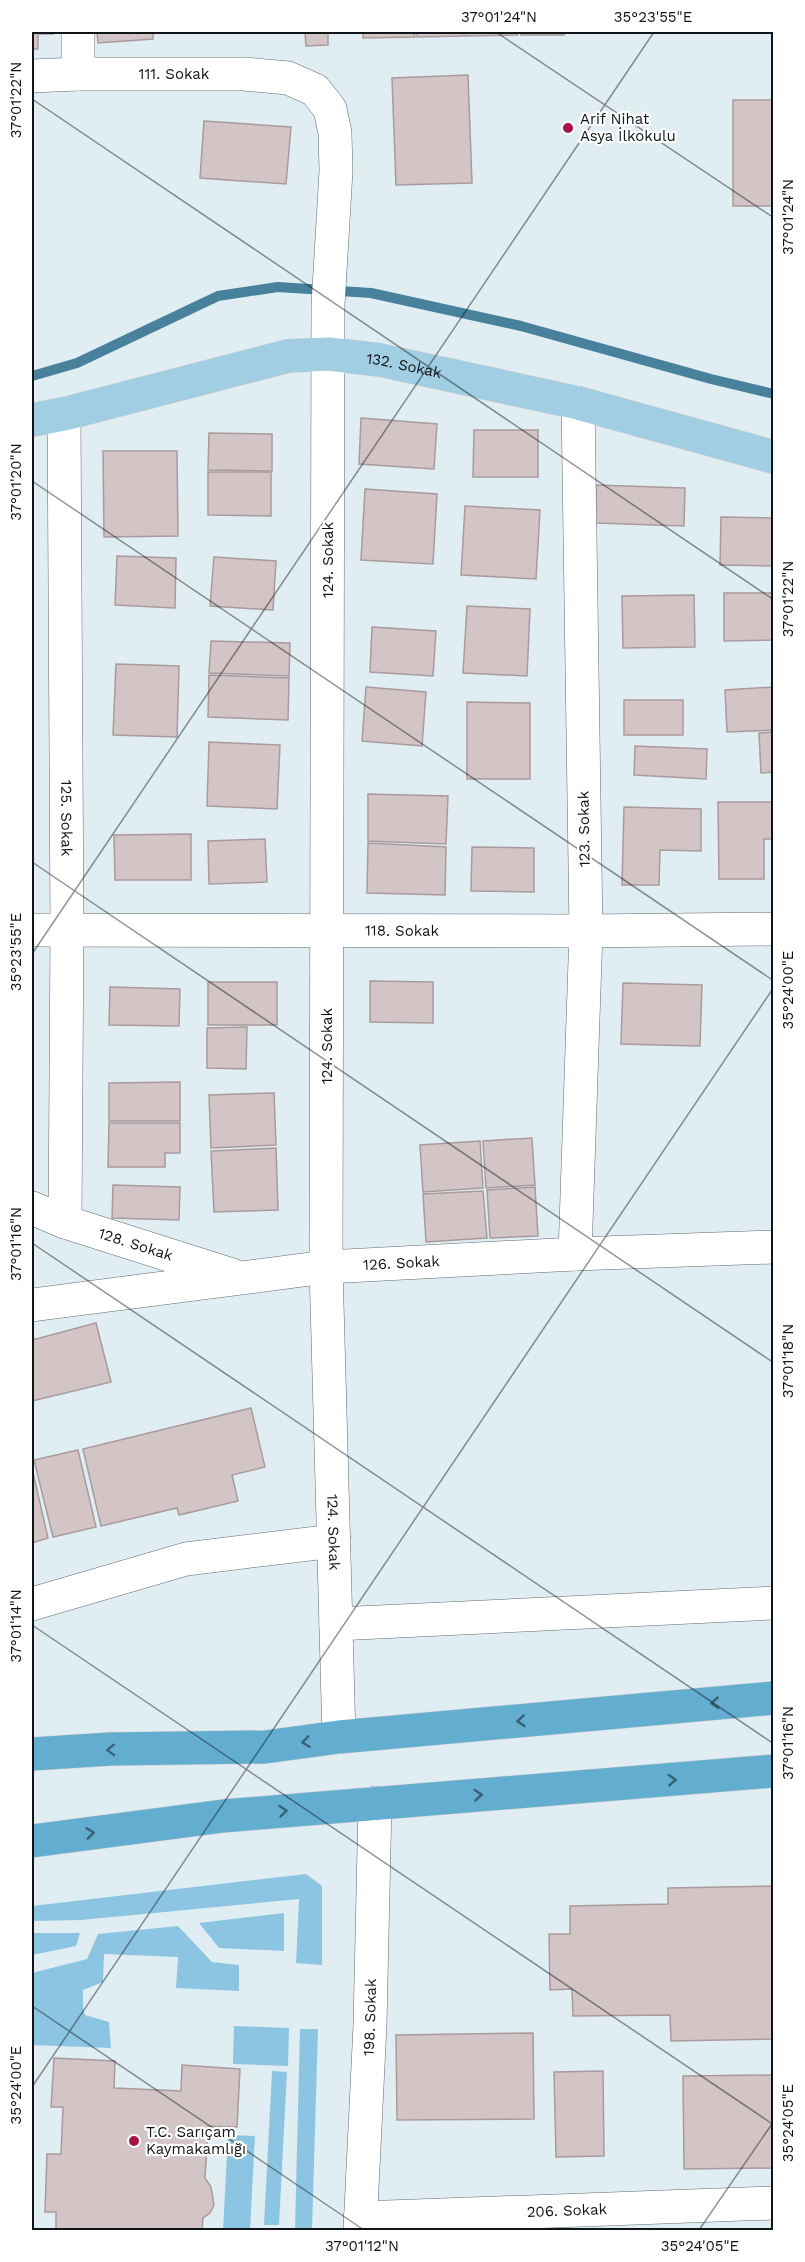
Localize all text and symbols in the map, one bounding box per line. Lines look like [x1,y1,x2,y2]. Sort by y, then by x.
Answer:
text: 37°01'24"N [461,8,537,26]
text: 35°23'55"E [614,8,692,26]
text: 37°01'22"N [7,62,25,138]
street label: 111. Sokak [139,65,210,83]
place label: Arif Nihat Asya İlkokulu [580,110,676,145]
marker: Arif Nihat Asya İlkokulu [561,121,575,135]
text: 37°01'24"N [779,179,797,255]
street label: 132. Sokak [365,350,444,382]
text: 37°01'20"N [7,443,25,521]
street label: 124. Sokak [319,521,337,598]
text: 37°01'22"N [779,561,797,637]
street label: 125. Sokak [57,780,76,857]
street label: 123. Sokak [574,790,594,867]
text: 35°23'55"E [7,913,25,991]
street label: 118. Sokak [365,922,440,940]
text: 35°24'00"E [779,951,797,1029]
street label: 124. Sokak [318,1007,336,1084]
text: 37°01'16"N [7,1207,25,1281]
street label: 128. Sokak [96,1224,176,1265]
street label: 126. Sokak [363,1252,441,1274]
text: 37°01'18"N [779,1324,797,1398]
street label: 124. Sokak [323,1494,343,1571]
text: 37°01'14"N [7,1589,25,1663]
one-way arrow [711,1696,720,1709]
text: 37°01'16"N [779,1706,797,1780]
one-way arrow [517,1714,526,1727]
one-way arrow [302,1735,311,1747]
one-way arrow [107,1743,116,1756]
one-way arrow [667,1774,676,1787]
one-way arrow [473,1789,482,1802]
one-way arrow [279,1805,288,1818]
one-way arrow [85,1828,94,1840]
street label: 198. Sokak [360,1978,380,2056]
text: 35°24'00"E [7,2046,25,2124]
text: 35°24'05"E [779,2084,797,2162]
place label: T.C. Sarıçam Kaymakamlığı [146,2123,246,2158]
marker: T.C. Sarıçam Kaymakamlığı [127,2134,141,2148]
street label: 206. Sokak [526,2200,608,2221]
text: 37°01'12"N [325,2237,399,2255]
text: 35°24'05"E [661,2237,739,2255]

